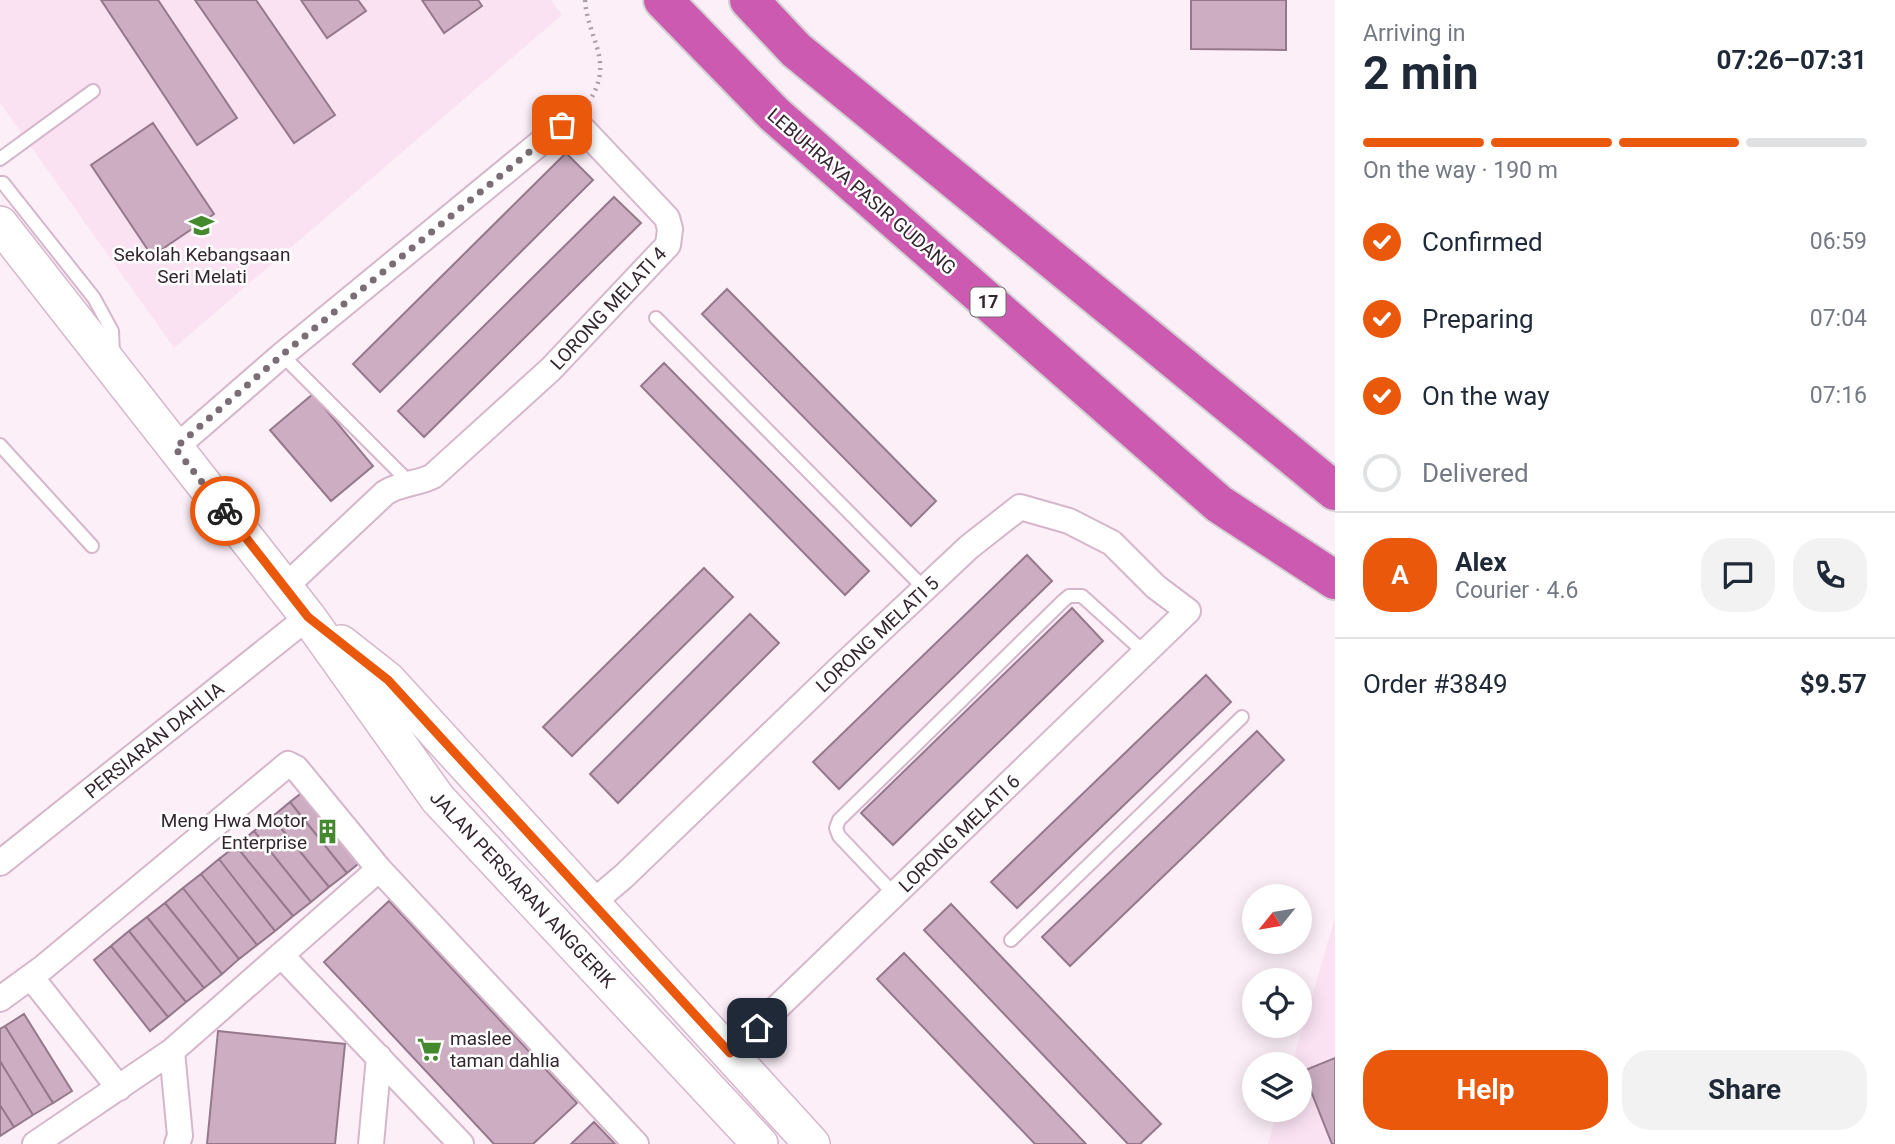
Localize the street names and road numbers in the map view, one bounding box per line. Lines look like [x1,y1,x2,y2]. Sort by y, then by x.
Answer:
street label: LEBUHRAYA PASIR GUDANG [763,103,961,279]
street label: LORONG MELATI 4 [546,242,671,375]
road number: 17 [970,288,1006,316]
street label: LORONG MELATI 5 [811,572,944,697]
street label: PERSIARAN DAHLIA [80,677,229,803]
street label: LORONG MELATI 6 [894,770,1025,897]
street label: JALAN PERSIARAN ANGGERIK [425,786,620,993]

